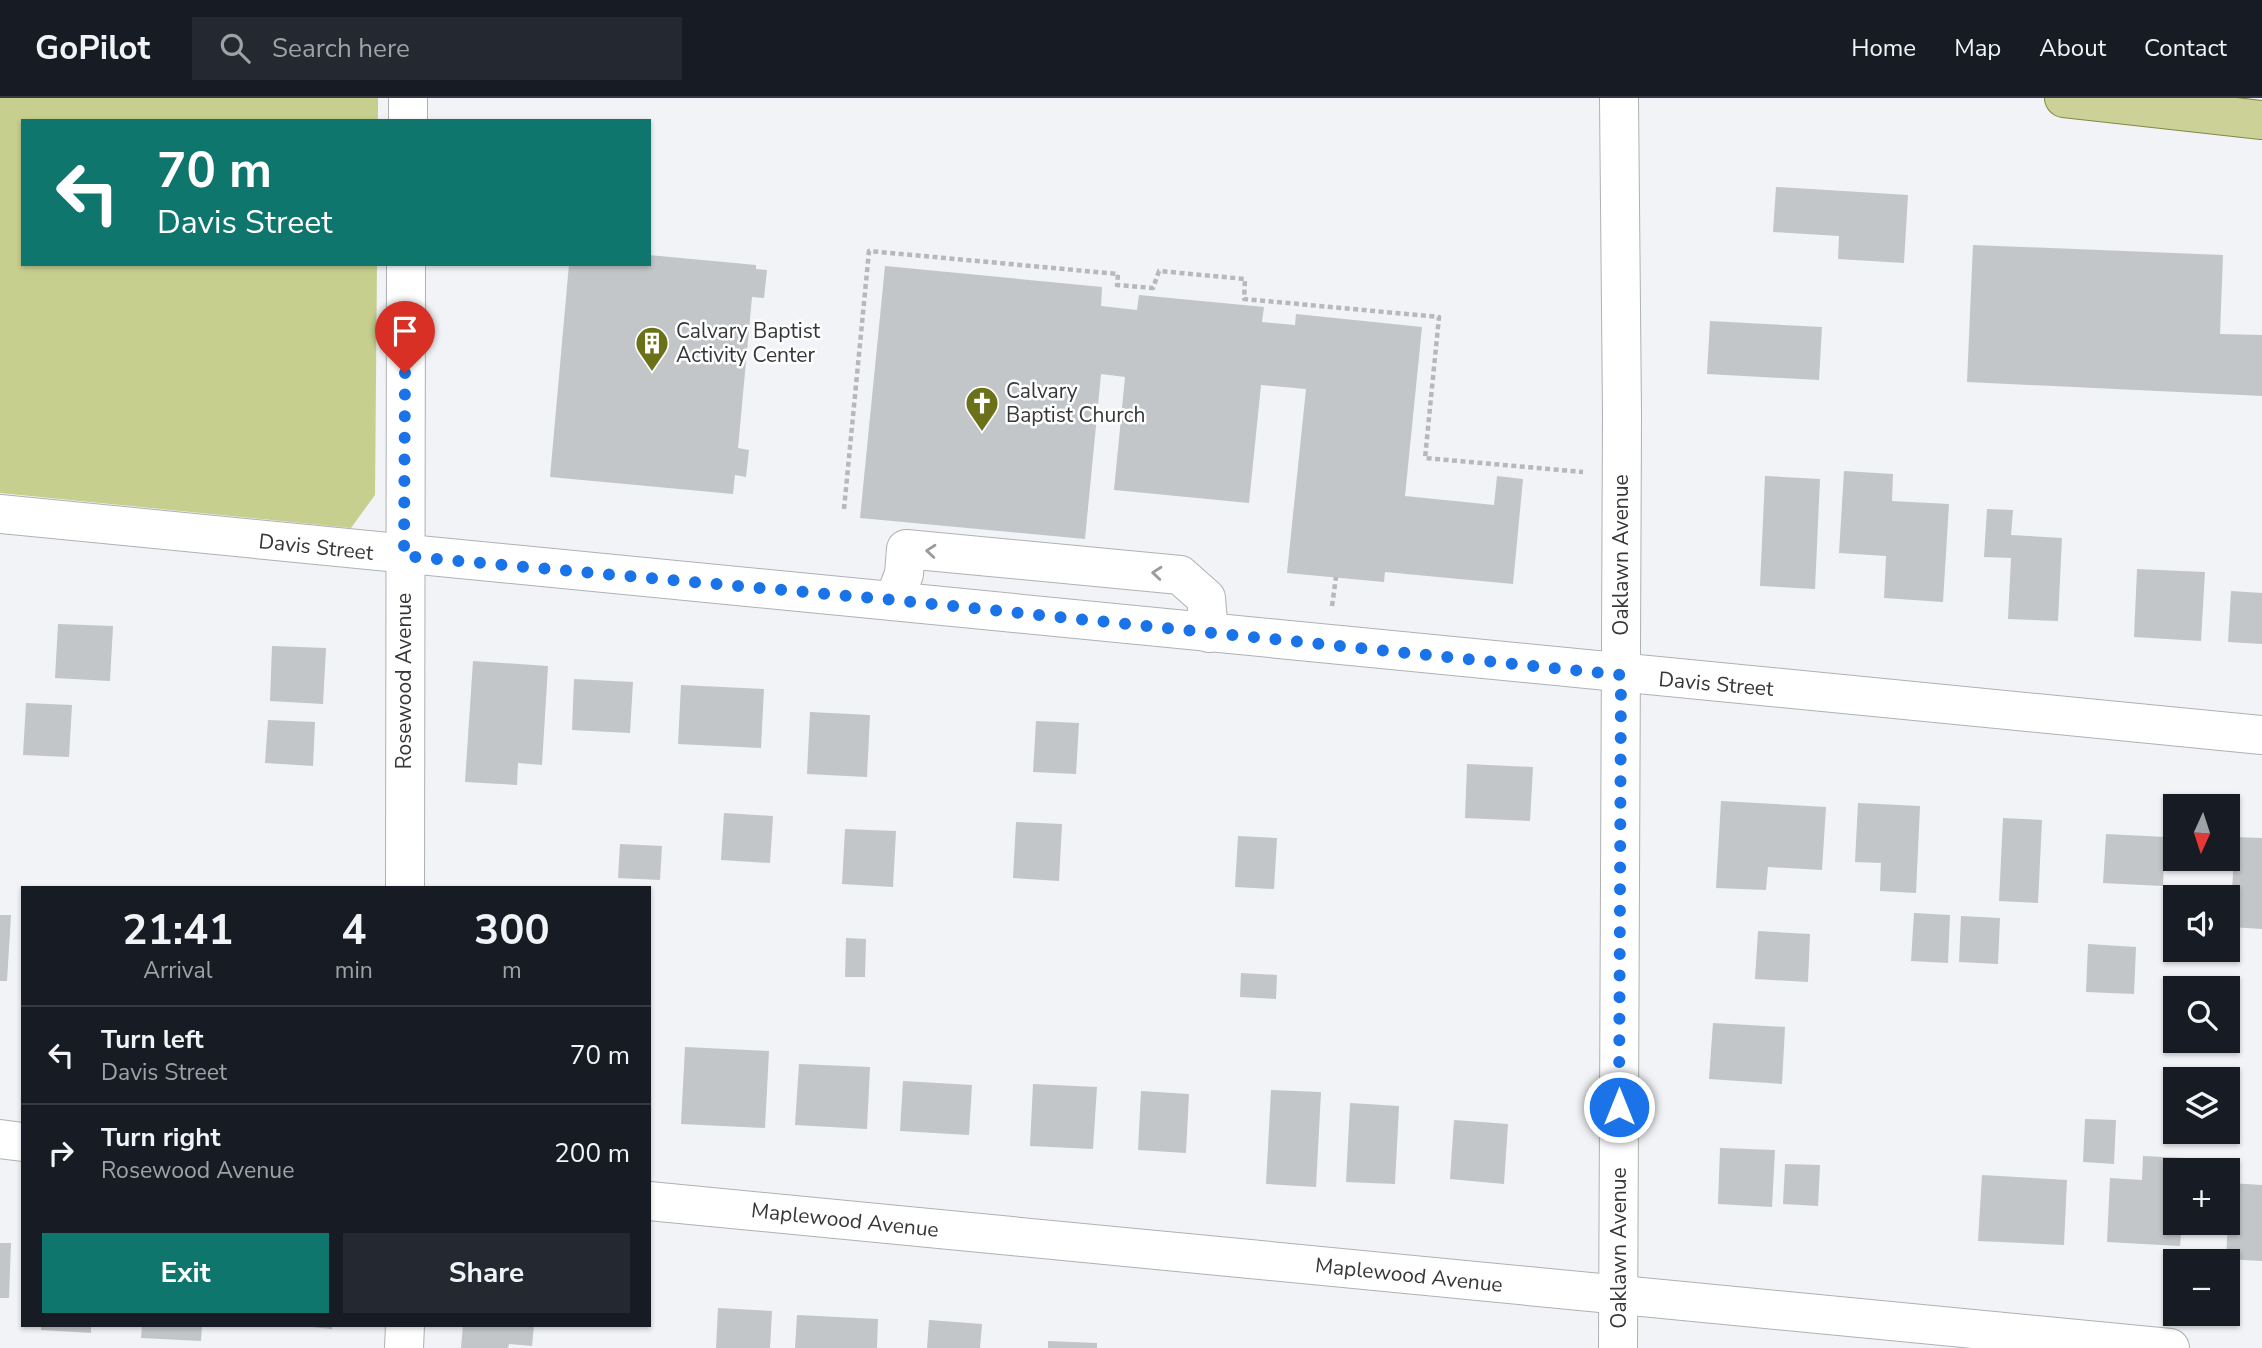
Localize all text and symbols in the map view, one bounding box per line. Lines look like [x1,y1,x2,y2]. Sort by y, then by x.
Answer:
search box [192,17,682,80]
text: GoPilot [35,26,150,71]
icon: search [216,29,254,67]
text: Search here [272,31,410,66]
text: Home [1851,32,1916,64]
text: Map [1954,32,2001,64]
text: About [2039,32,2106,64]
text: Contact [2144,32,2227,64]
text: 70 m [157,137,272,204]
icon: left [42,147,133,238]
text: Davis Street [157,201,332,244]
pin [375,301,435,373]
icon: arrive [386,312,424,350]
place label: Calvary Baptist Activity Center [676,317,821,369]
building icon: Calvary Baptist Activity Center [633,324,671,373]
place label: Calvary Baptist Church [1006,377,1145,429]
church icon: Calvary Baptist Church [963,384,1001,433]
street label: Oaklawn Avenue [1607,474,1635,636]
street label: Davis Street [257,527,375,567]
one-way arrow [925,544,936,559]
one-way arrow [1151,566,1162,581]
street label: Rosewood Avenue [390,593,418,769]
street label: Davis Street [1657,665,1775,703]
north arrow [2163,794,2240,872]
map controls [2163,794,2240,1326]
button: sound [2163,885,2240,962]
text: 21:41 [122,902,233,959]
text: 4 [341,902,366,959]
text: 300 [474,902,550,959]
text: Arrival [143,955,212,986]
text: min [335,955,373,986]
text: m [502,955,522,986]
button: search [2163,976,2240,1053]
text: Turn left [101,1022,204,1057]
icon: left [42,1036,80,1074]
text: 70 m [570,1038,630,1073]
text: Davis Street [101,1057,227,1088]
button: layers [2163,1067,2240,1144]
position arrow [1582,1070,1656,1144]
text: Turn right [101,1120,220,1155]
icon: right [42,1134,80,1172]
text: 200 m [554,1136,630,1171]
text: Rosewood Avenue [101,1155,294,1186]
button: + [2163,1158,2240,1235]
street label: Oaklawn Avenue [1605,1167,1633,1329]
street label: Maplewood Avenue [750,1196,940,1244]
button: Exit [42,1233,329,1313]
button: Share [343,1233,630,1313]
button: − [2163,1249,2240,1326]
street label: Maplewood Avenue [1314,1251,1504,1299]

